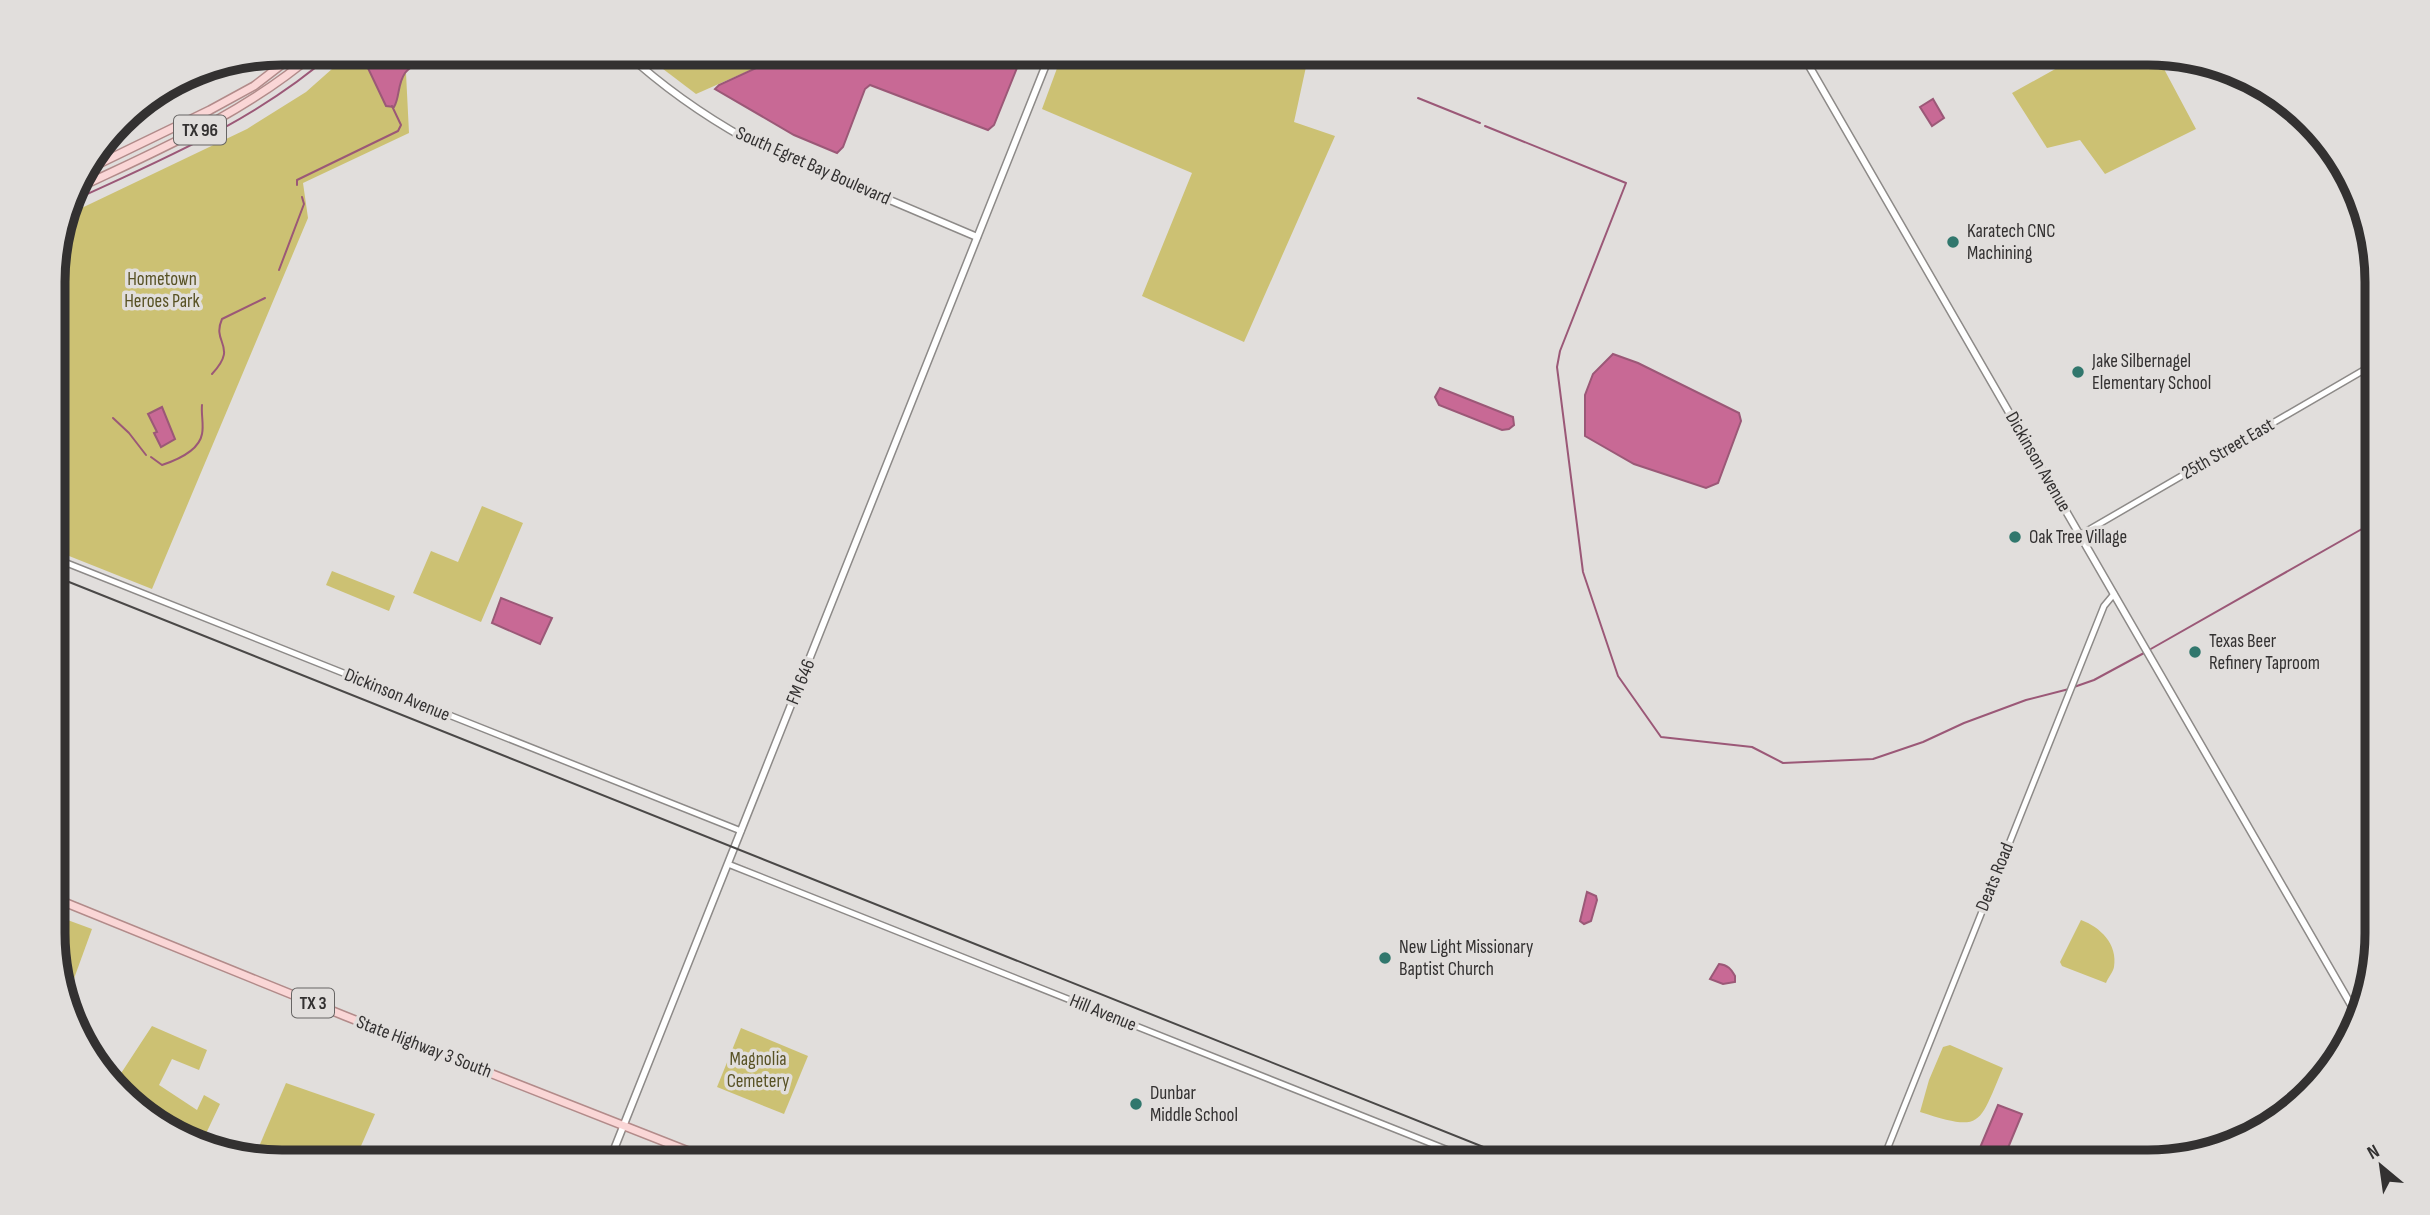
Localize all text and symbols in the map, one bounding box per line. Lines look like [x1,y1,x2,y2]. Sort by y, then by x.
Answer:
road number: TX 96 [174,116,226,145]
street label: South Egret Bay Boulevard [732,122,894,210]
place label: Karatech CNC Machining [1967,220,2055,265]
marker: Karatech CNC Machining [1945,234,1961,250]
park label: Hometown Heroes Park [124,268,201,313]
place label: Jake Silbernagel Elementary School [2091,350,2211,395]
marker: Jake Silbernagel Elementary School [2070,364,2086,380]
street label: Dickinson Avenue [2000,408,2076,516]
street label: 25th Street East [2178,413,2279,485]
place label: Oak Tree Village [2029,526,2127,549]
marker: Oak Tree Village [2007,529,2023,545]
place label: Texas Beer Refinery Taproom [2209,630,2320,675]
marker: Texas Beer Refinery Taproom [2187,644,2203,660]
street label: FM 646 [782,656,820,708]
street label: Dickinson Avenue [341,663,453,727]
street label: Deats Road [1971,840,2019,914]
place label: New Light Missionary Baptist Church [1399,936,1534,981]
marker: New Light Missionary Baptist Church [1377,950,1393,966]
road number: TX 3 [292,988,334,1018]
street label: Hill Avenue [1066,989,1140,1037]
street label: State Highway 3 South [353,1011,495,1083]
park label: Magnolia Cemetery [727,1048,790,1093]
place label: Dunbar Middle School [1150,1082,1238,1127]
marker: Dunbar Middle School [1128,1096,1144,1112]
north arrow [2346,1131,2416,1201]
text: N [2363,1140,2384,1165]

